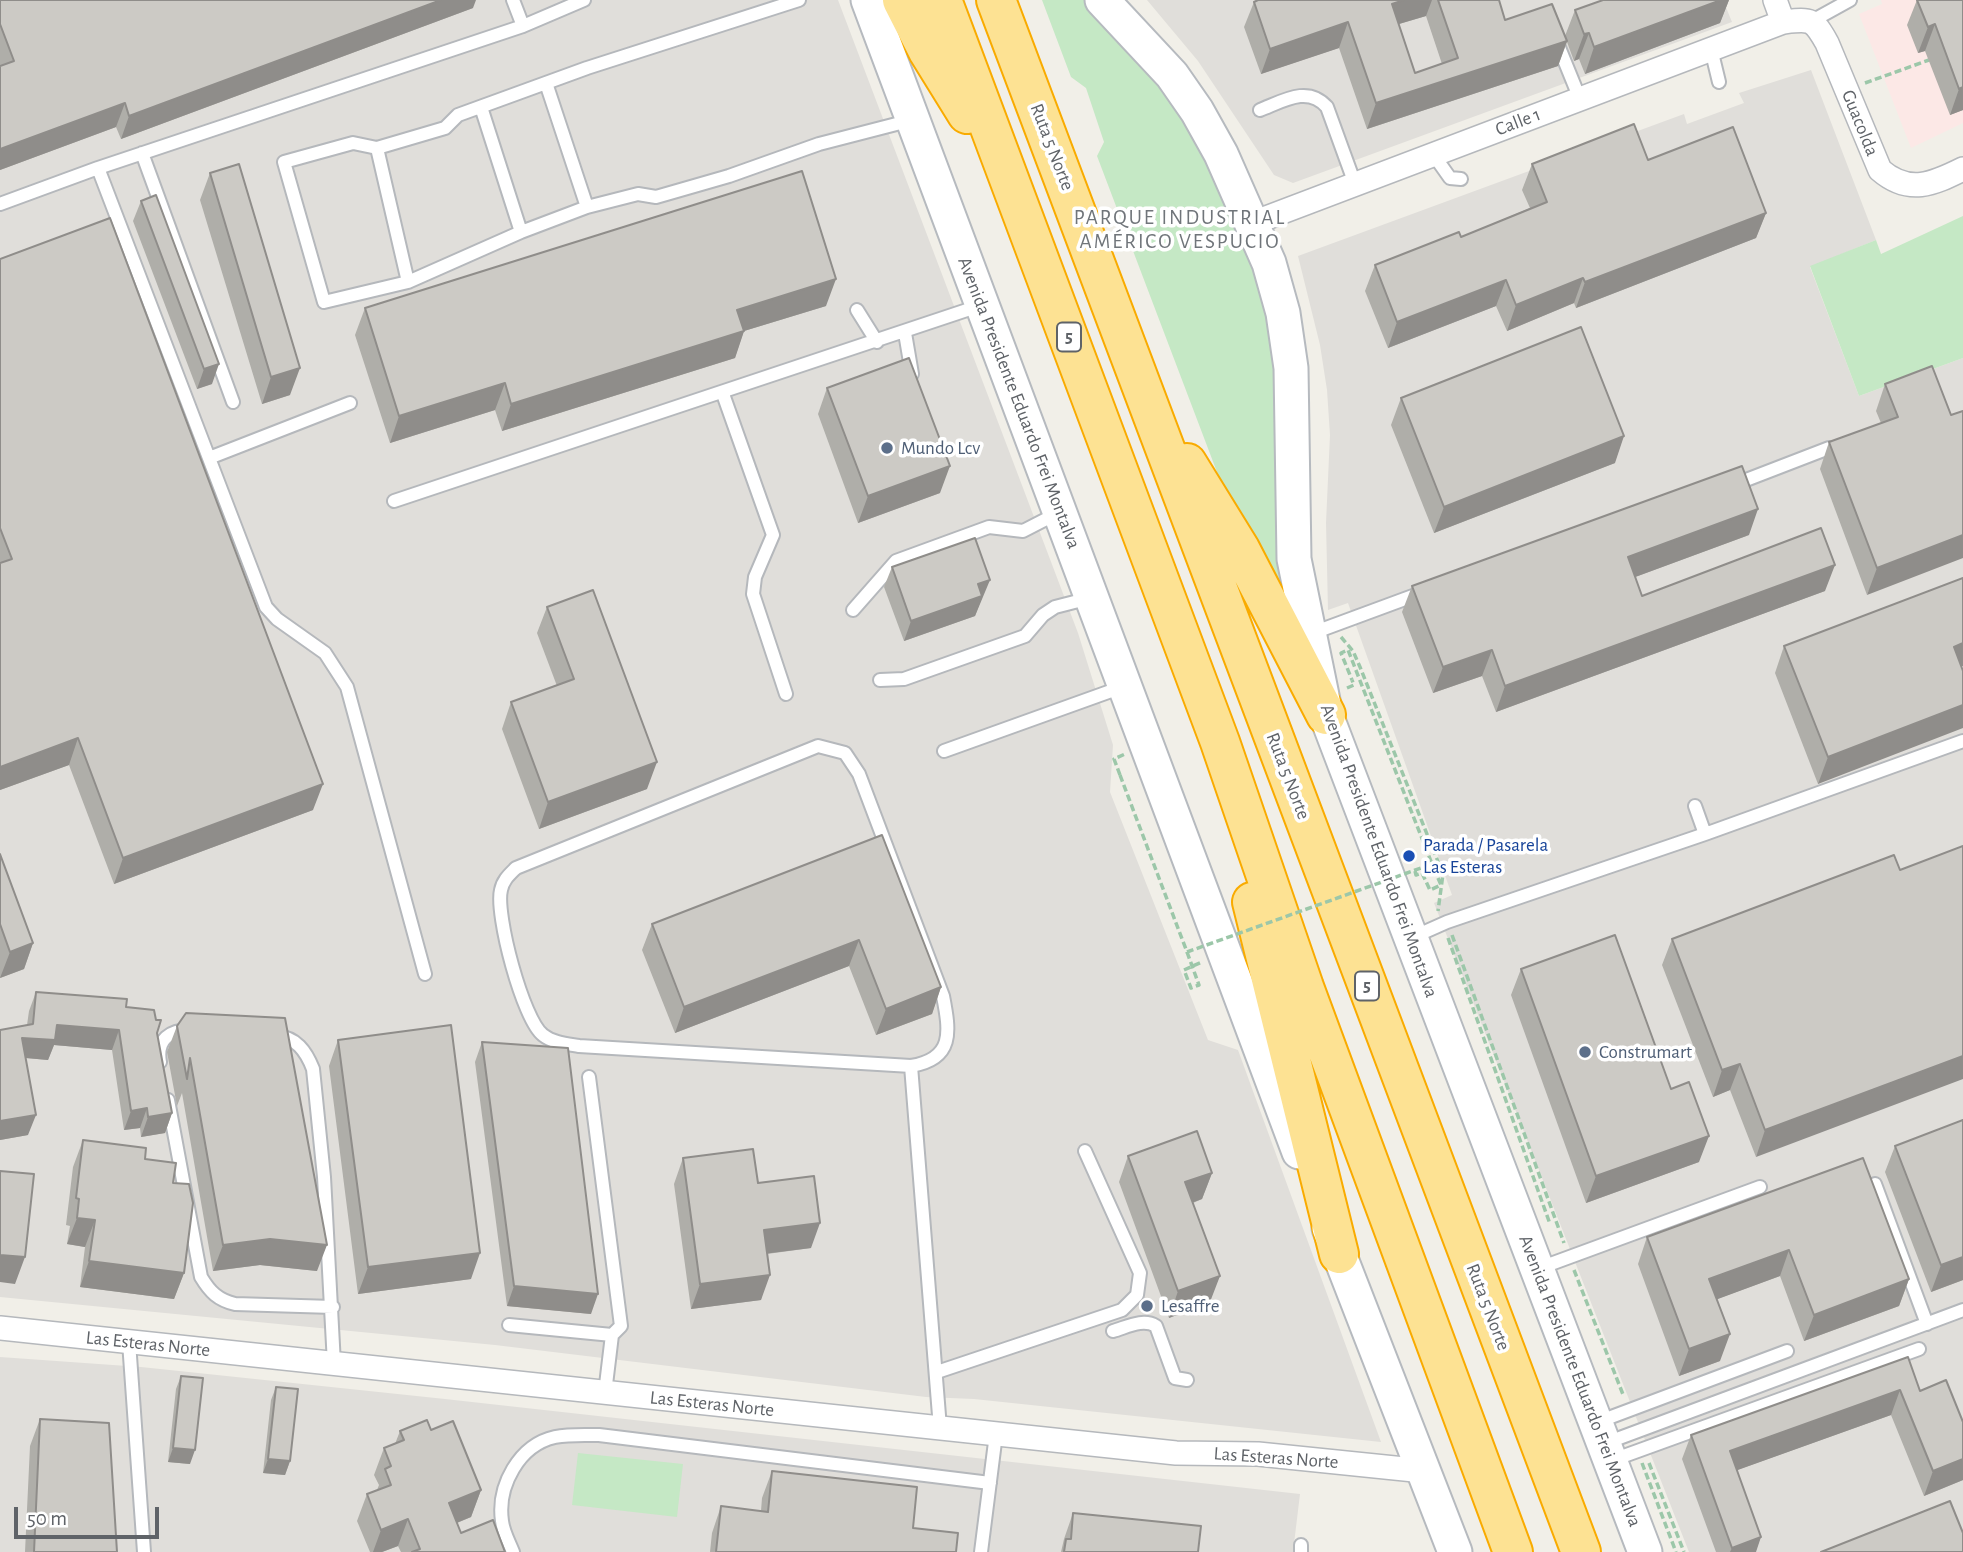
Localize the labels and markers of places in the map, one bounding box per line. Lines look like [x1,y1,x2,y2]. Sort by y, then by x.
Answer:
place label: Mundo Lcv [901,437,980,459]
marker: Mundo Lcv [879,440,895,456]
place label: Parada / Pasarela Las Esteras [1423,834,1548,878]
marker: Parada / Pasarela Las Esteras [1401,848,1417,864]
place label: Construmart [1599,1041,1692,1063]
marker: Construmart [1577,1044,1593,1060]
place label: Lesaffre [1161,1295,1219,1317]
marker: Lesaffre [1139,1298,1155,1314]

